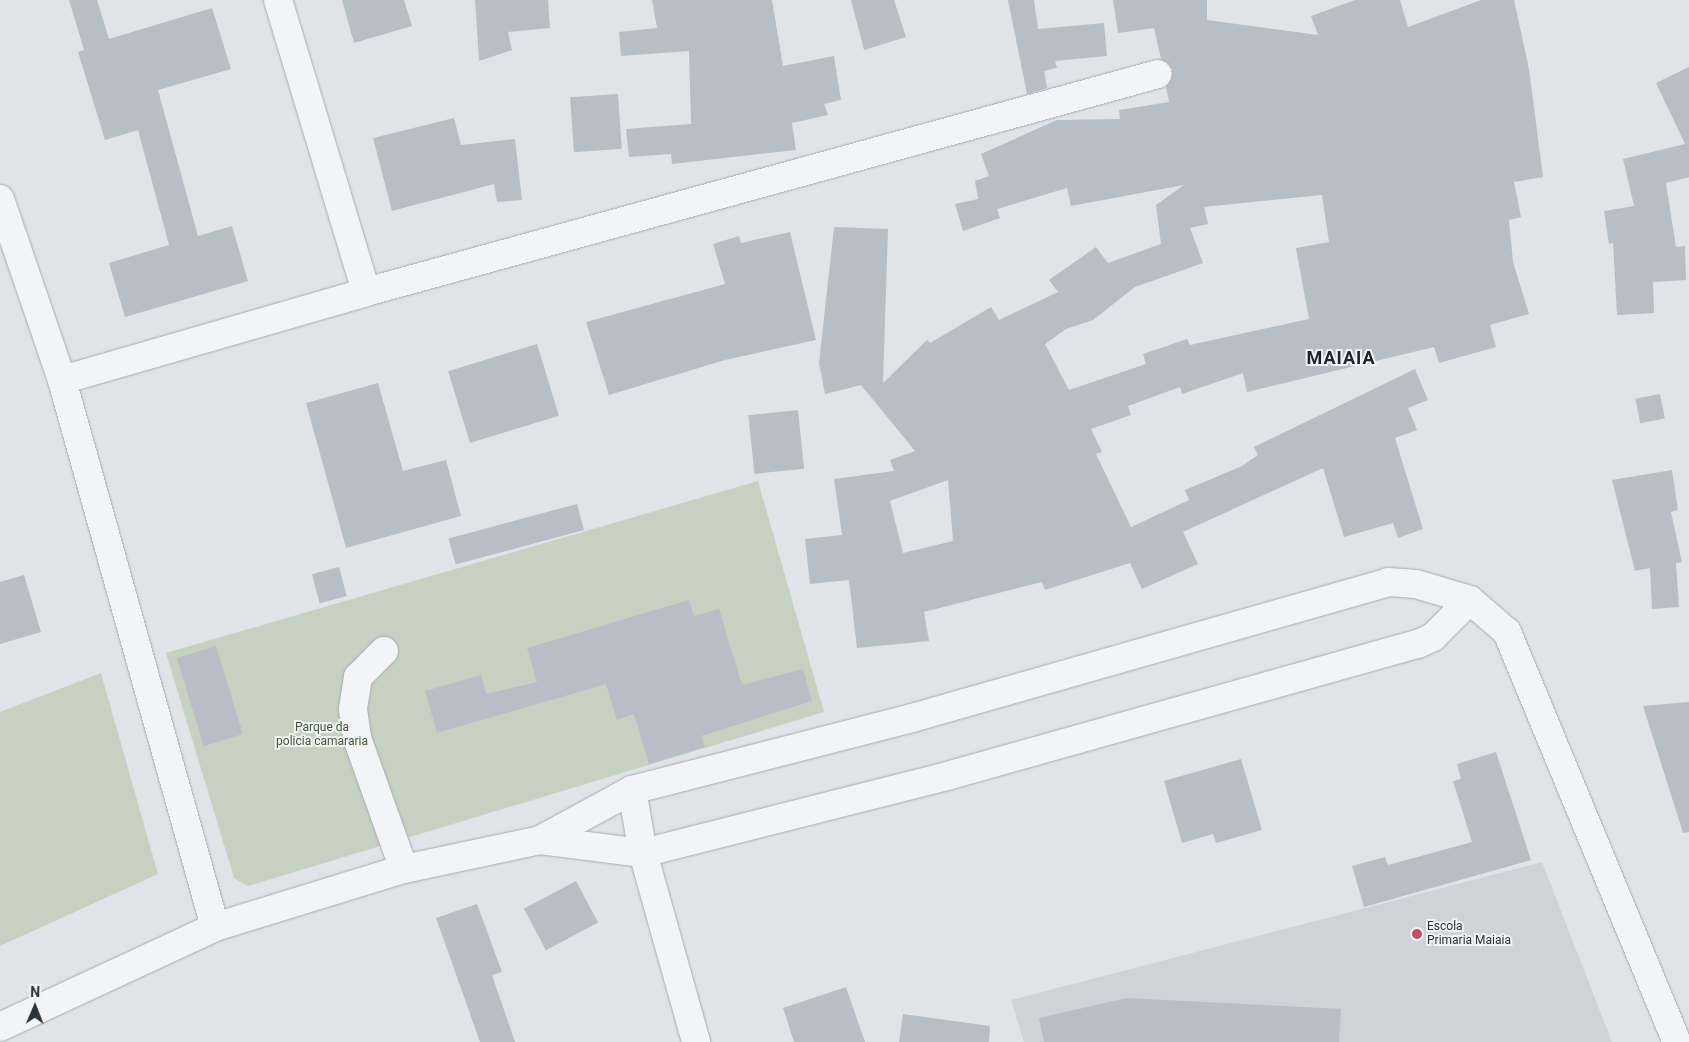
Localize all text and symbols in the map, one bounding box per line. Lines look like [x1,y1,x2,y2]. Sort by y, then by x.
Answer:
district label: MAIAIA [1306,347,1376,369]
park label: Parque da policia camararia [276,721,368,749]
place label: Escola Primaria Maiaia [1427,920,1511,948]
marker: Escola Primaria Maiaia [1411,928,1423,940]
north arrow [10,982,60,1032]
text: N [30,984,40,1000]

